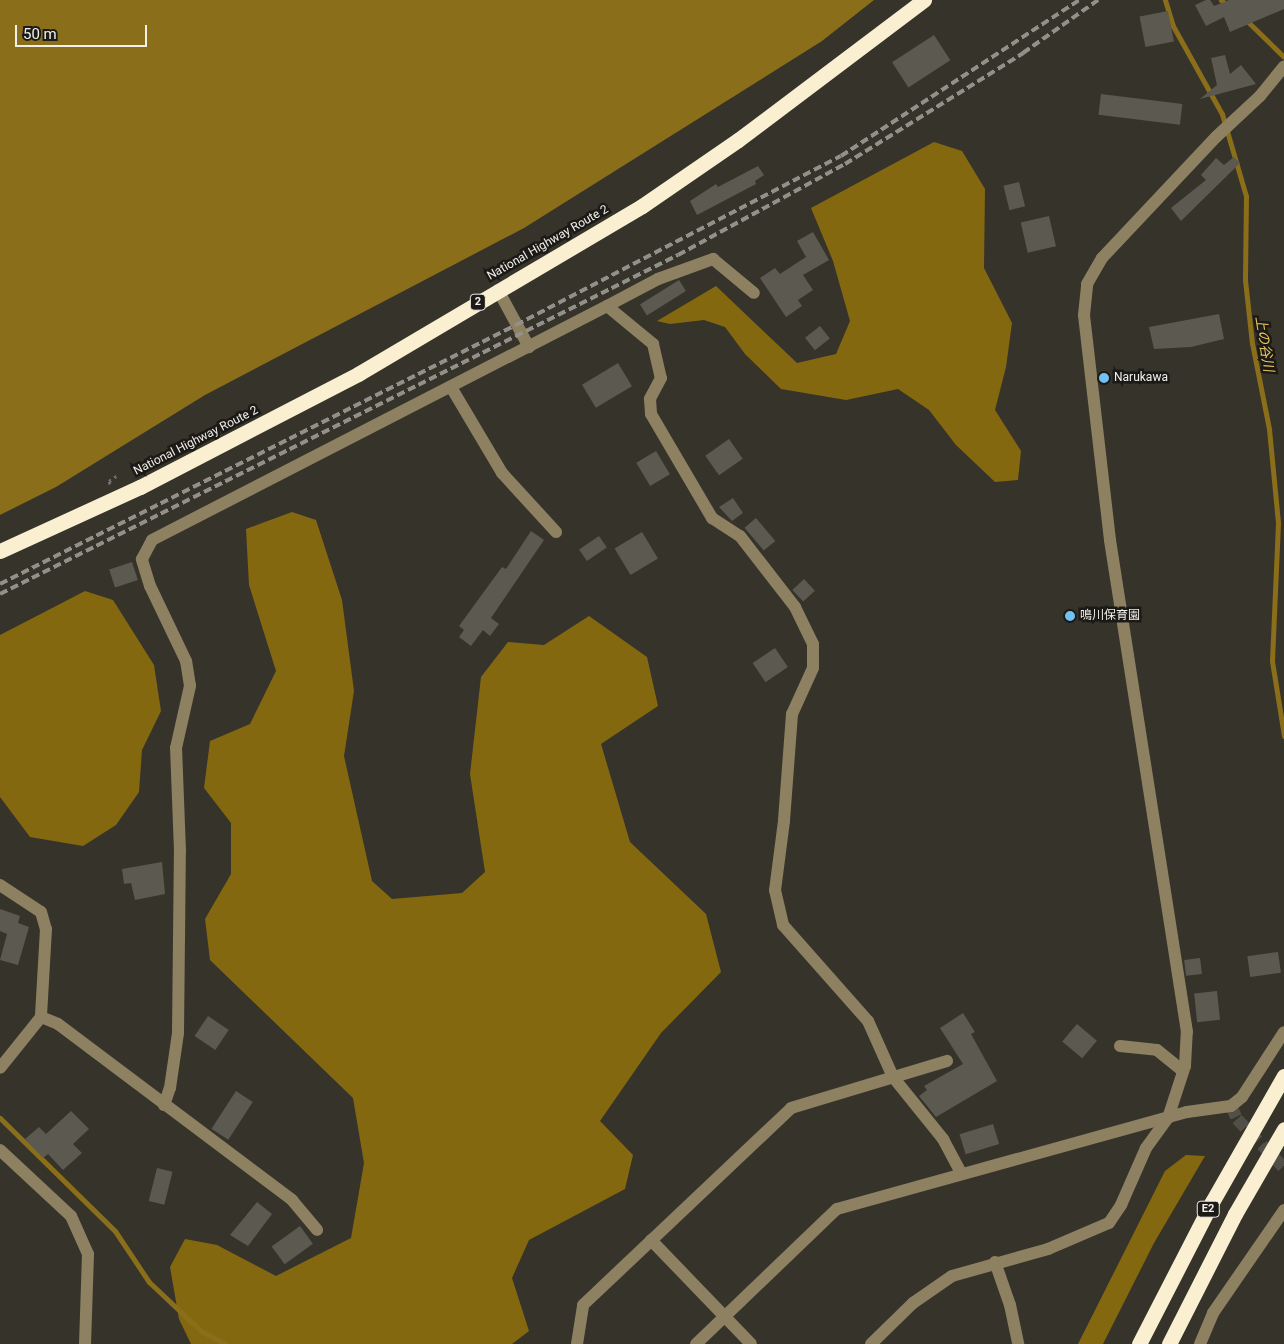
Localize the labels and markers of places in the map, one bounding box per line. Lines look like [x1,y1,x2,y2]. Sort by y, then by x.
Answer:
place label: Narukawa [1114,371,1168,385]
marker: Narukawa [1098,372,1110,384]
place label: 鳴川保育園 [1080,609,1140,623]
marker: 鳴川保育園 [1064,610,1076,622]

